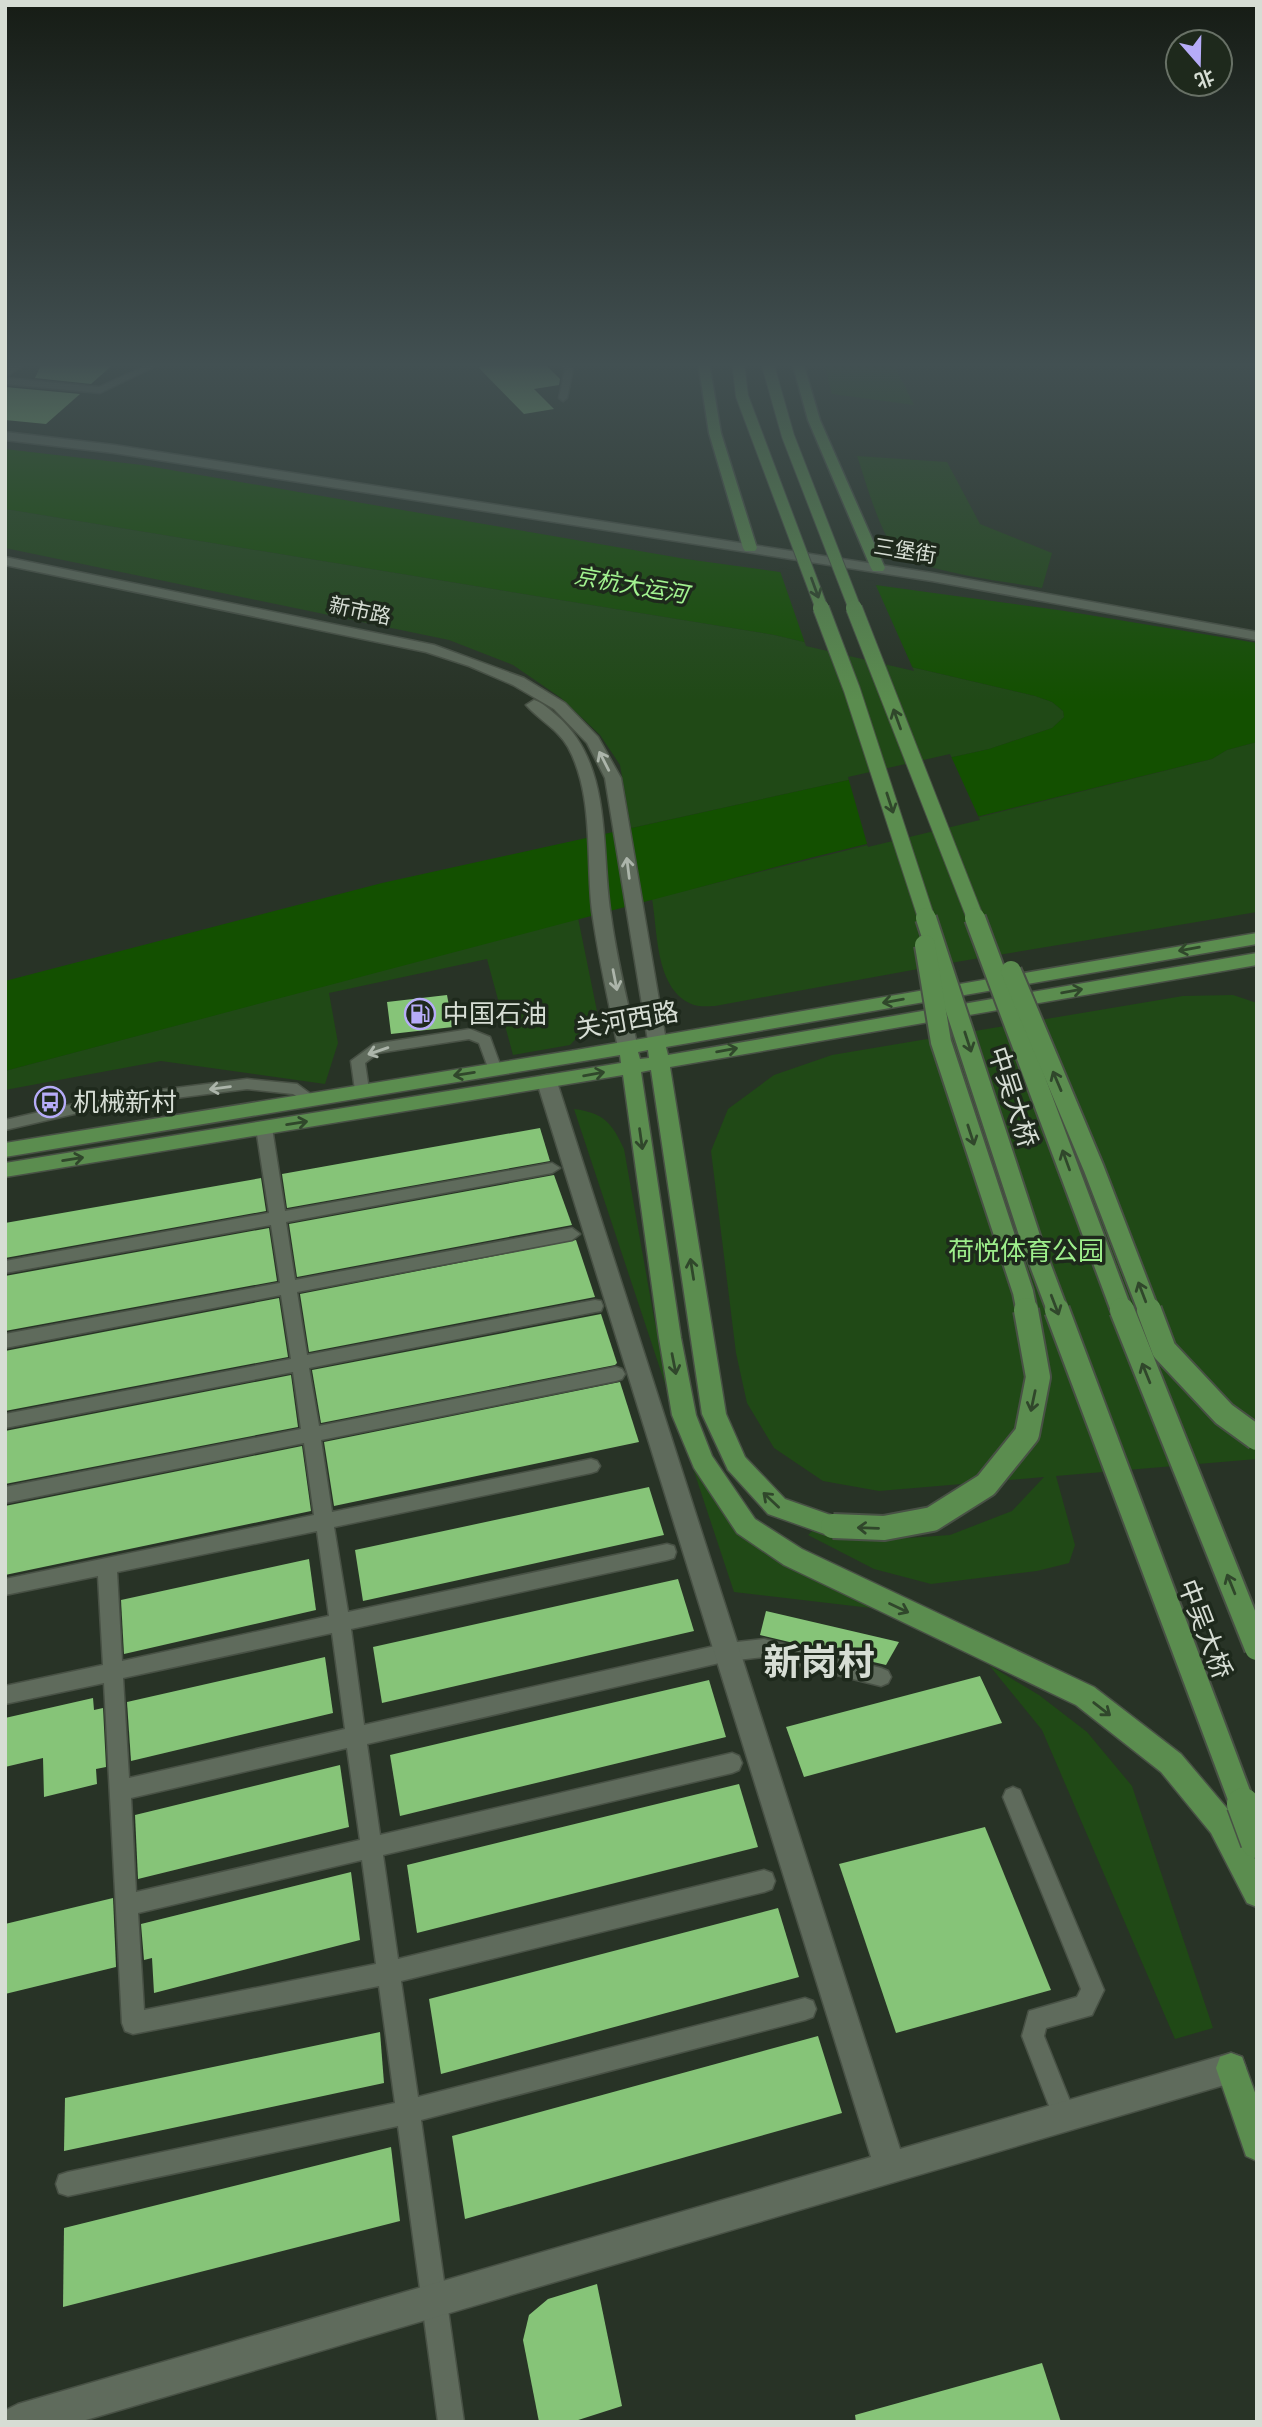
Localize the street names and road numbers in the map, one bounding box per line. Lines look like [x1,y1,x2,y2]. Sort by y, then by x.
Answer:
street label: 三堡街 [872,533,938,569]
street label: 新市路 [326,592,394,630]
street label: 关河西路 [573,996,681,1046]
street label: 中吴大桥 [981,1043,1043,1152]
street label: 中吴大桥 [1170,1575,1238,1684]

